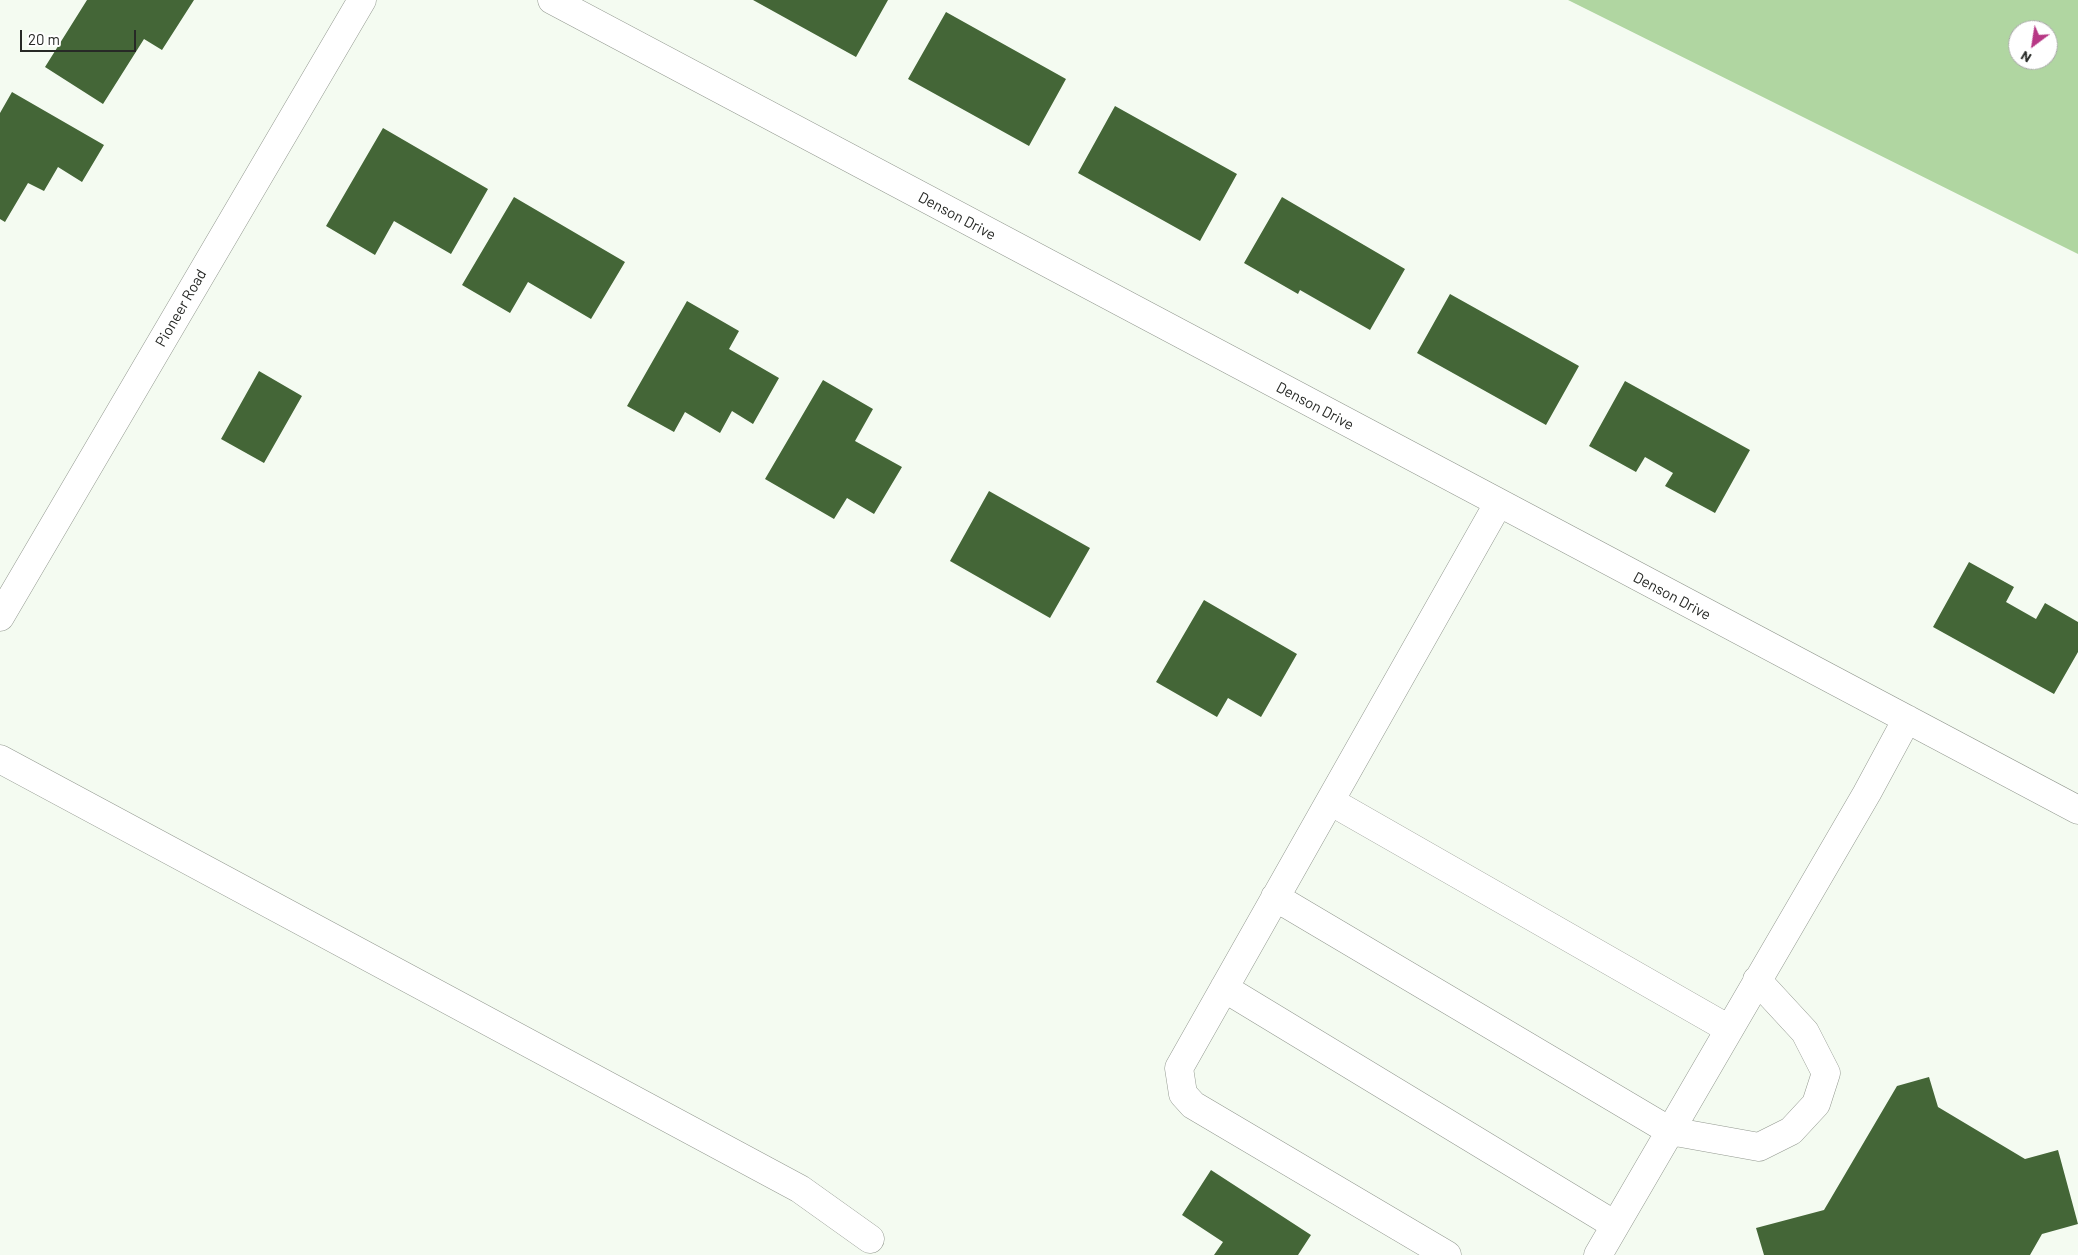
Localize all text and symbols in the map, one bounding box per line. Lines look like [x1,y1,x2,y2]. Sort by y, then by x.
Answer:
scale bar [22,20,139,52]
north arrow [2008,20,2058,70]
text: 20 m [28,30,60,48]
text: N [2017,48,2034,67]
street label: Denson Drive [915,188,999,244]
street label: Pioneer Road [152,266,210,350]
street label: Denson Drive [1273,378,1357,434]
street label: Denson Drive [1630,568,1714,624]

